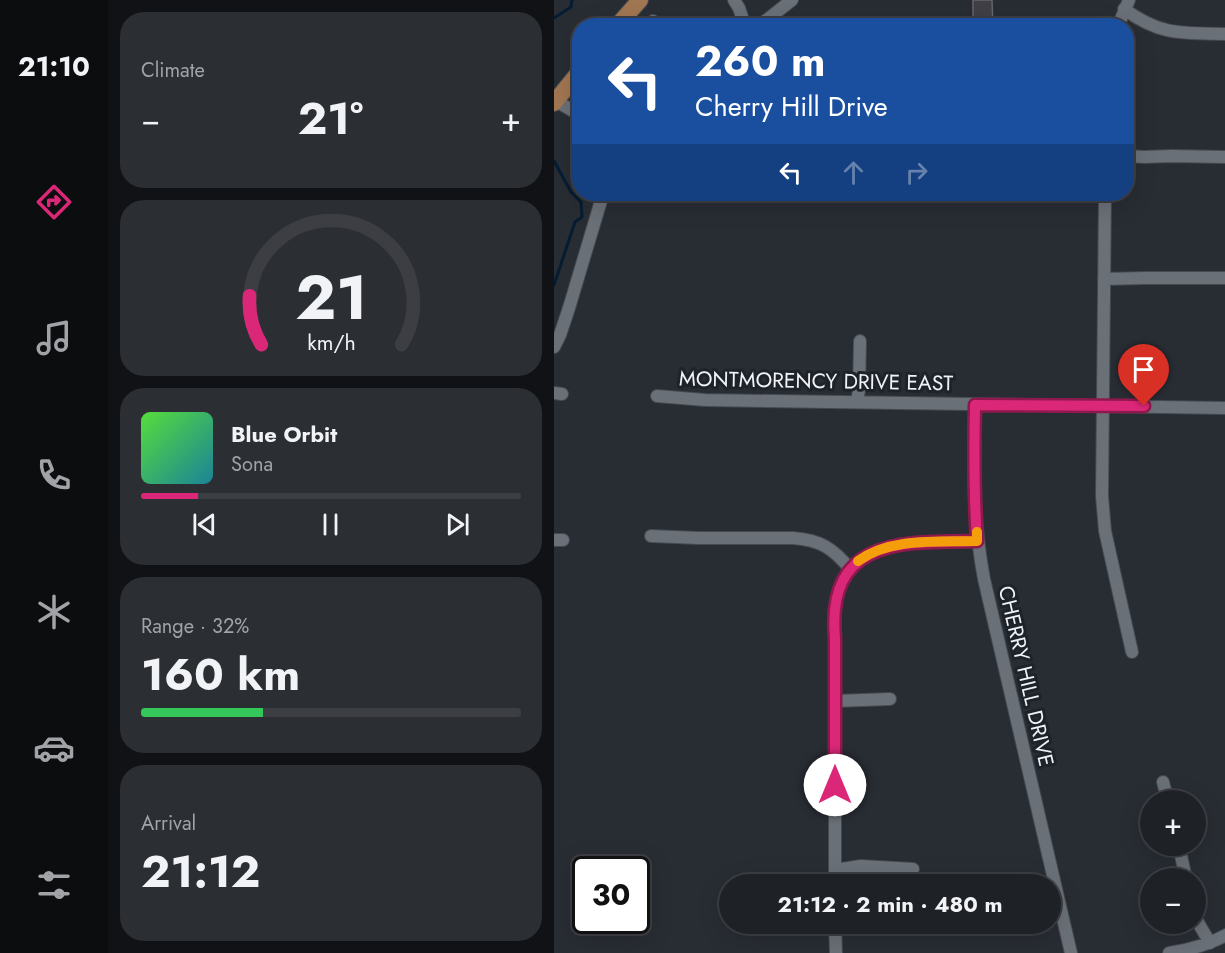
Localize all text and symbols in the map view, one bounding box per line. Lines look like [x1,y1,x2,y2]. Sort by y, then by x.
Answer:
text: 260 m [695,31,826,92]
icon: left [596,42,674,120]
text: 21:10 [18,47,90,86]
text: Climate [141,56,205,85]
text: 21° [298,86,363,151]
text: Cherry Hill Drive [695,87,888,126]
text: − [141,96,160,143]
text: + [501,96,521,143]
icon: left [774,156,807,189]
icon: ahead [837,156,870,189]
icon: right [900,156,933,189]
icon: directions [33,181,75,223]
text: 21 [295,252,367,342]
icon: music [33,317,75,359]
text: km/h [307,328,355,359]
pin [1118,344,1169,406]
icon: arrive [1127,353,1160,386]
street label: MONTMORENCY DRIVE EAST [679,364,954,398]
text: Blue Orbit [231,418,337,450]
text: Sona [231,450,273,479]
icon: phone [33,454,75,496]
icon: previous [188,508,221,541]
icon: pause [314,508,347,541]
icon: next [441,508,474,541]
street label: CHERRY HILL DRIVE [991,583,1061,769]
icon: climate [33,591,75,633]
text: Range · 32% [141,612,249,641]
text: 160 km [141,642,300,707]
icon: car [33,727,75,769]
position arrow [803,753,867,817]
map controls [1140,790,1206,934]
button: + [1140,790,1206,856]
text: Arrival [141,809,196,838]
text: 21:12 [141,839,260,904]
speed limit sign: 30 [572,856,650,934]
icon: filters [33,864,75,906]
button: − [1140,868,1206,934]
text: 21:12 · 2 min · 480 m [777,888,1003,920]

